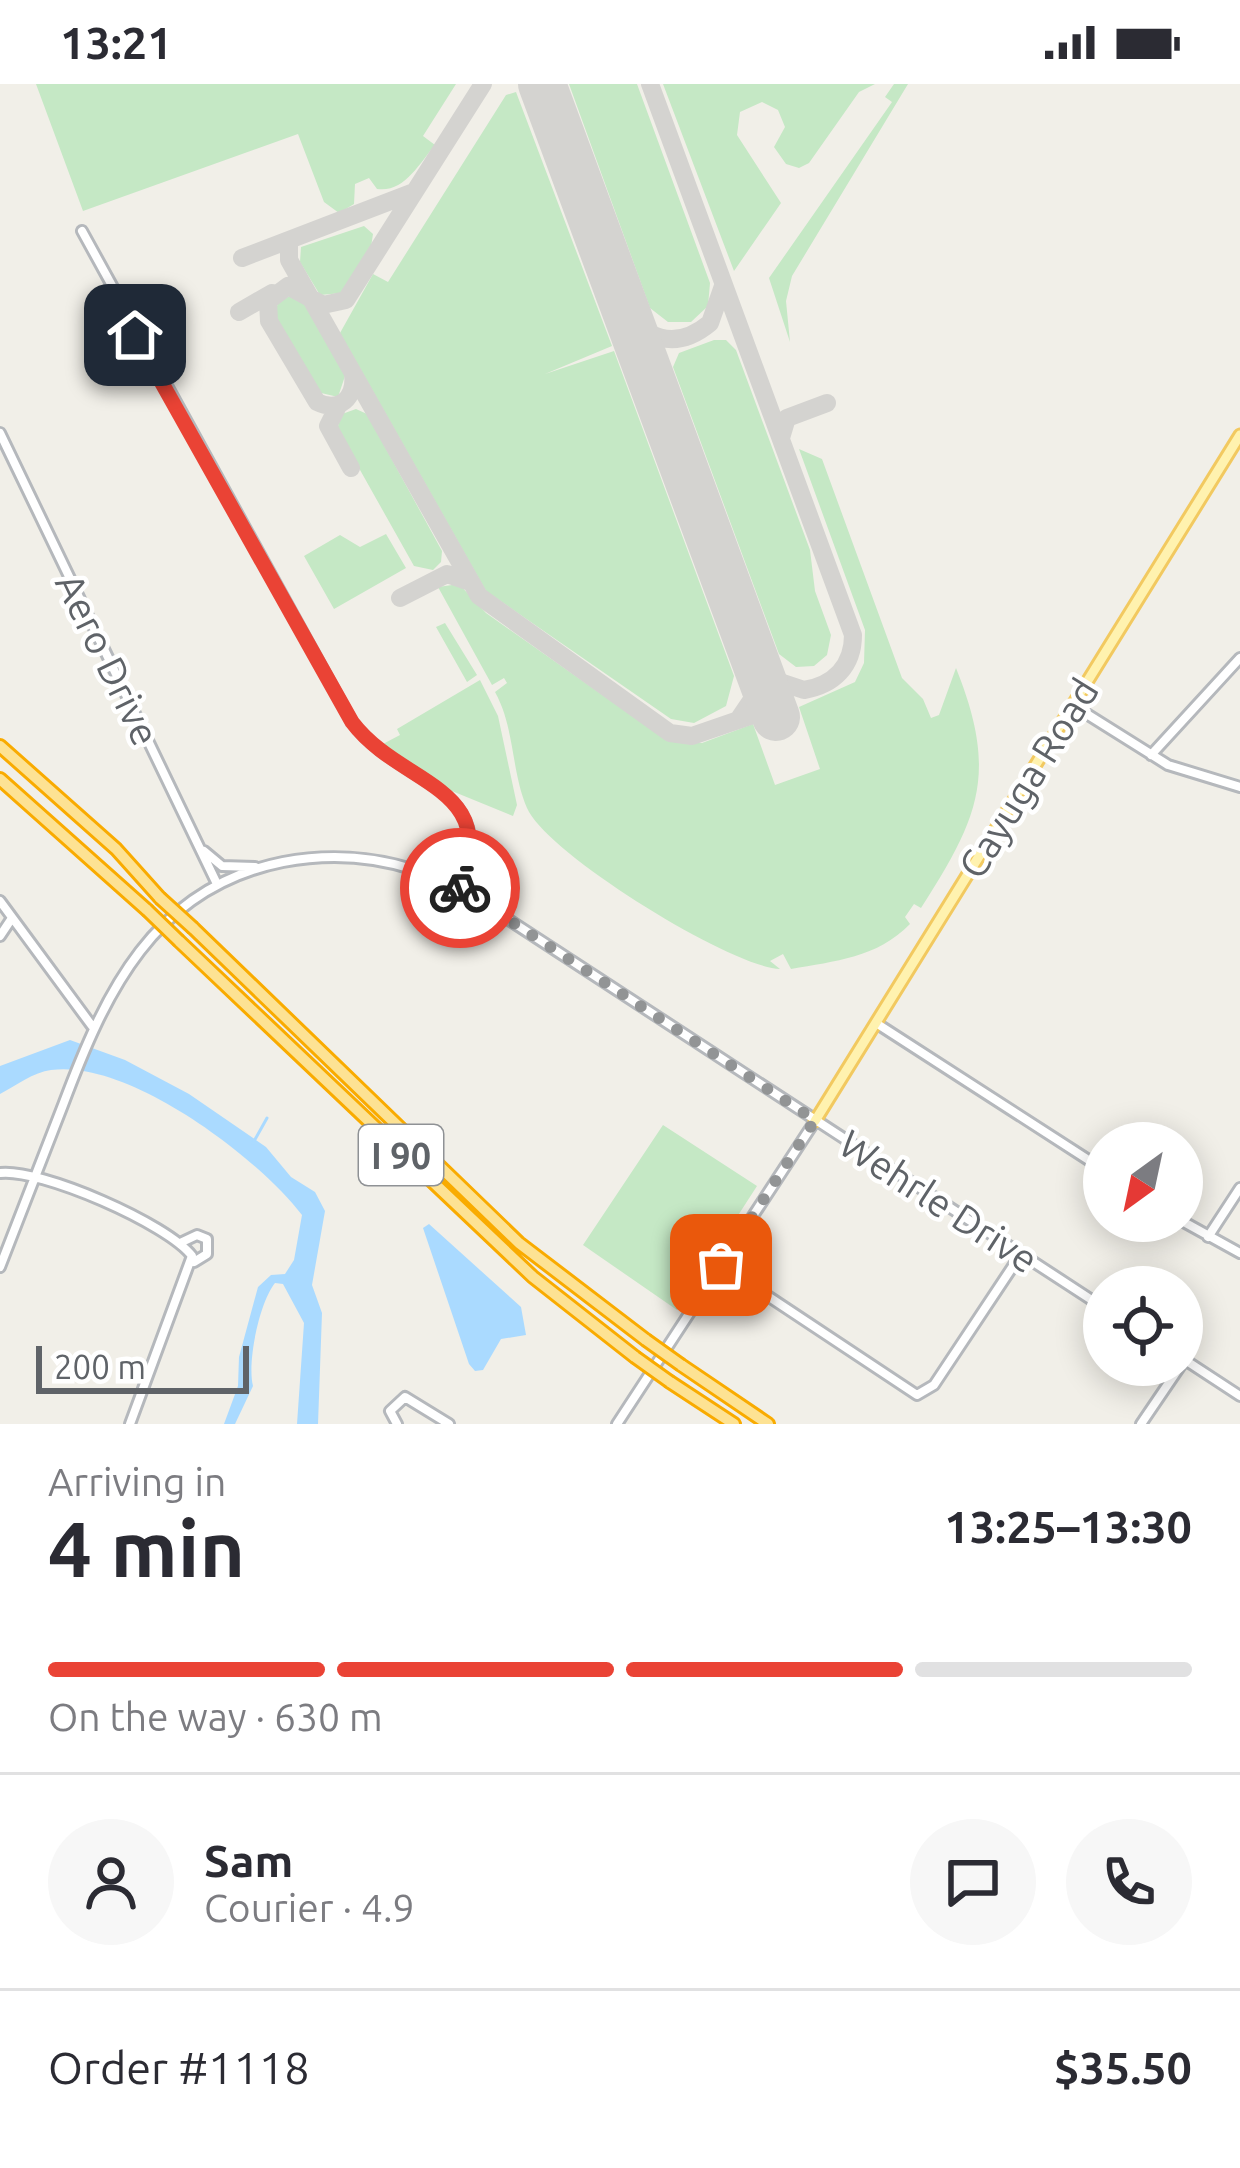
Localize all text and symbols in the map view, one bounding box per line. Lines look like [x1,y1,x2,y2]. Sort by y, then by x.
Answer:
text: 13:21 [60,17,173,68]
pin [84,284,186,386]
icon: home [102,302,168,368]
street label: Aero Drive [48,566,168,752]
street label: Cayuga Road [950,671,1106,885]
courier [400,828,520,948]
icon: bike [427,855,493,921]
street label: Wehrle Drive [832,1121,1046,1281]
north arrow [1083,1122,1203,1242]
map controls [1083,1122,1203,1386]
road number: I 90 [359,1125,443,1185]
pin [670,1214,772,1316]
icon: bag [688,1232,754,1298]
button: locate [1083,1266,1203,1386]
scale bar [36,1340,249,1393]
text: 200 m [54,1348,146,1385]
text: Arriving in [48,1460,226,1503]
text: 13:25–13:30 [944,1501,1192,1552]
text: 4 min [48,1504,245,1592]
text: On the way · 630 m [48,1695,383,1738]
button: person [48,1819,174,1945]
button: chat [910,1819,1036,1945]
button: phone [1066,1819,1192,1945]
text: Sam [204,1835,293,1886]
text: Courier · 4.9 [204,1886,415,1929]
text: Order #1118 [48,2042,310,2093]
text: $35.50 [1054,2042,1192,2093]

